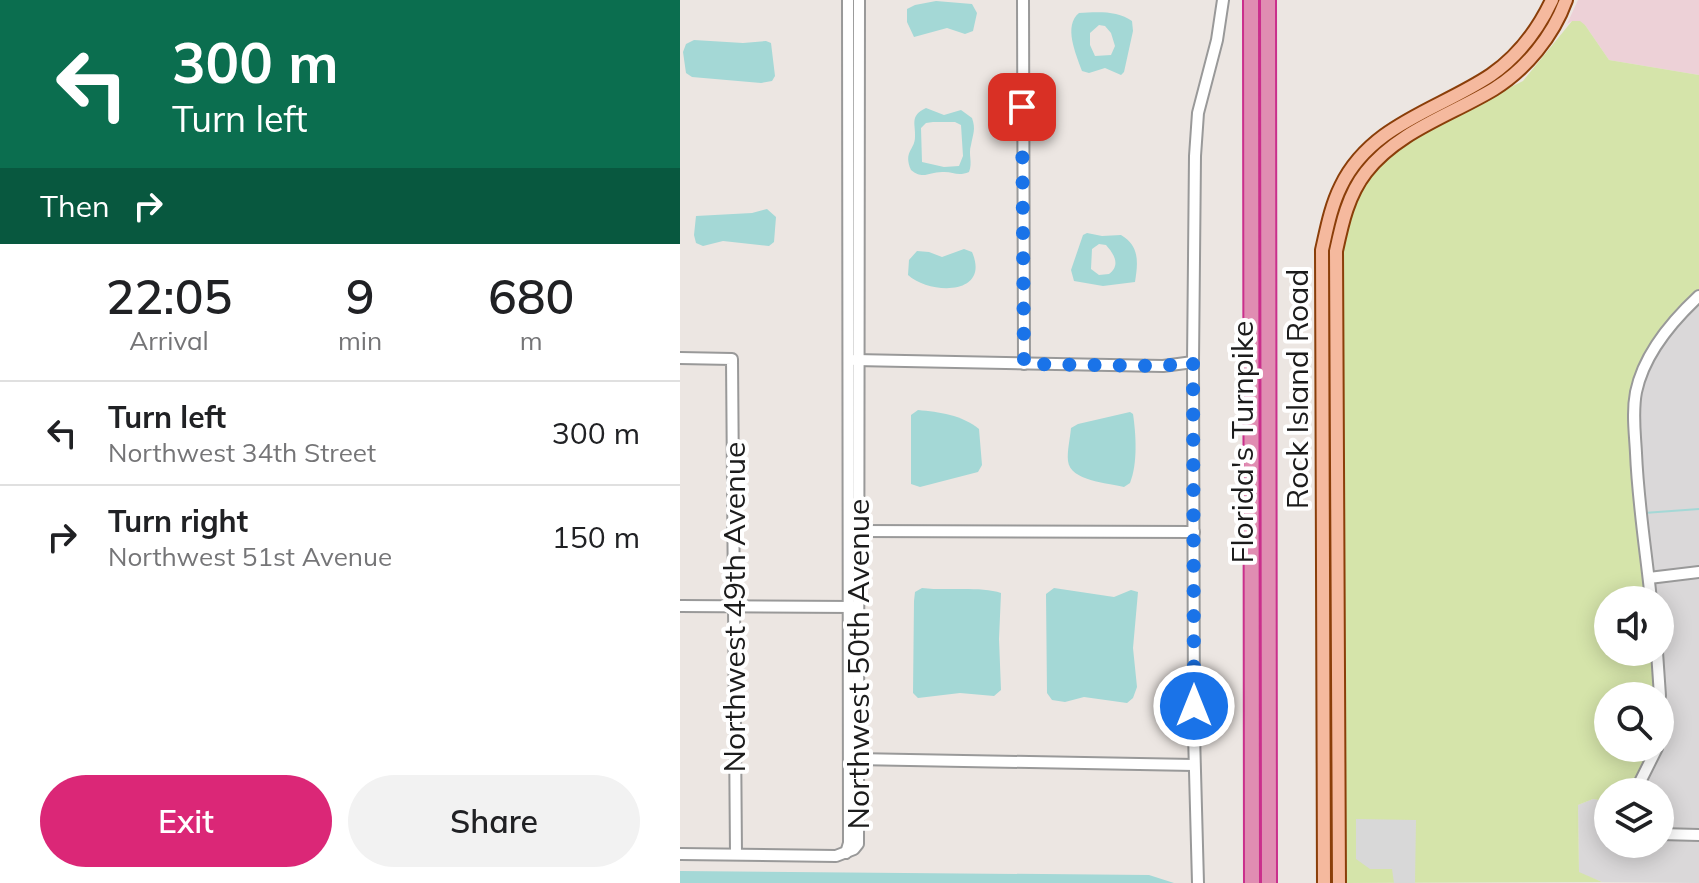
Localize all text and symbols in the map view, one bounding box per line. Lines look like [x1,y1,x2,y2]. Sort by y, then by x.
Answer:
text: 300 m [172,27,339,97]
icon: left [40,32,144,136]
pin [988,73,1056,141]
icon: arrive [1000,85,1044,129]
text: Turn left [172,96,308,141]
icon: right [126,184,170,228]
text: Then [40,187,110,225]
text: 22:05 [106,266,232,326]
text: 9 [346,266,374,326]
text: 680 [488,266,574,326]
street label: Rock Island Road [1278,269,1316,509]
street label: Florida's Turnpike [1223,321,1261,563]
text: Arrival [129,324,209,357]
text: min [338,324,382,357]
text: m [520,324,543,357]
text: Turn left [108,398,226,436]
icon: left [40,411,84,455]
text: 300 m [552,414,640,452]
text: Northwest 34th Street [108,436,376,469]
street label: Northwest 49th Avenue [715,442,753,772]
street label: Northwest 50th Avenue [839,499,877,829]
text: Turn right [108,502,248,540]
icon: right [40,515,84,559]
text: 150 m [552,518,640,556]
text: Northwest 51st Avenue [108,540,392,573]
map controls [1594,586,1674,858]
button: sound [1594,586,1674,666]
position arrow [1152,664,1236,748]
button: search [1594,682,1674,762]
button: Exit [40,775,332,867]
button: Share [348,775,640,867]
button: layers [1594,778,1674,858]

